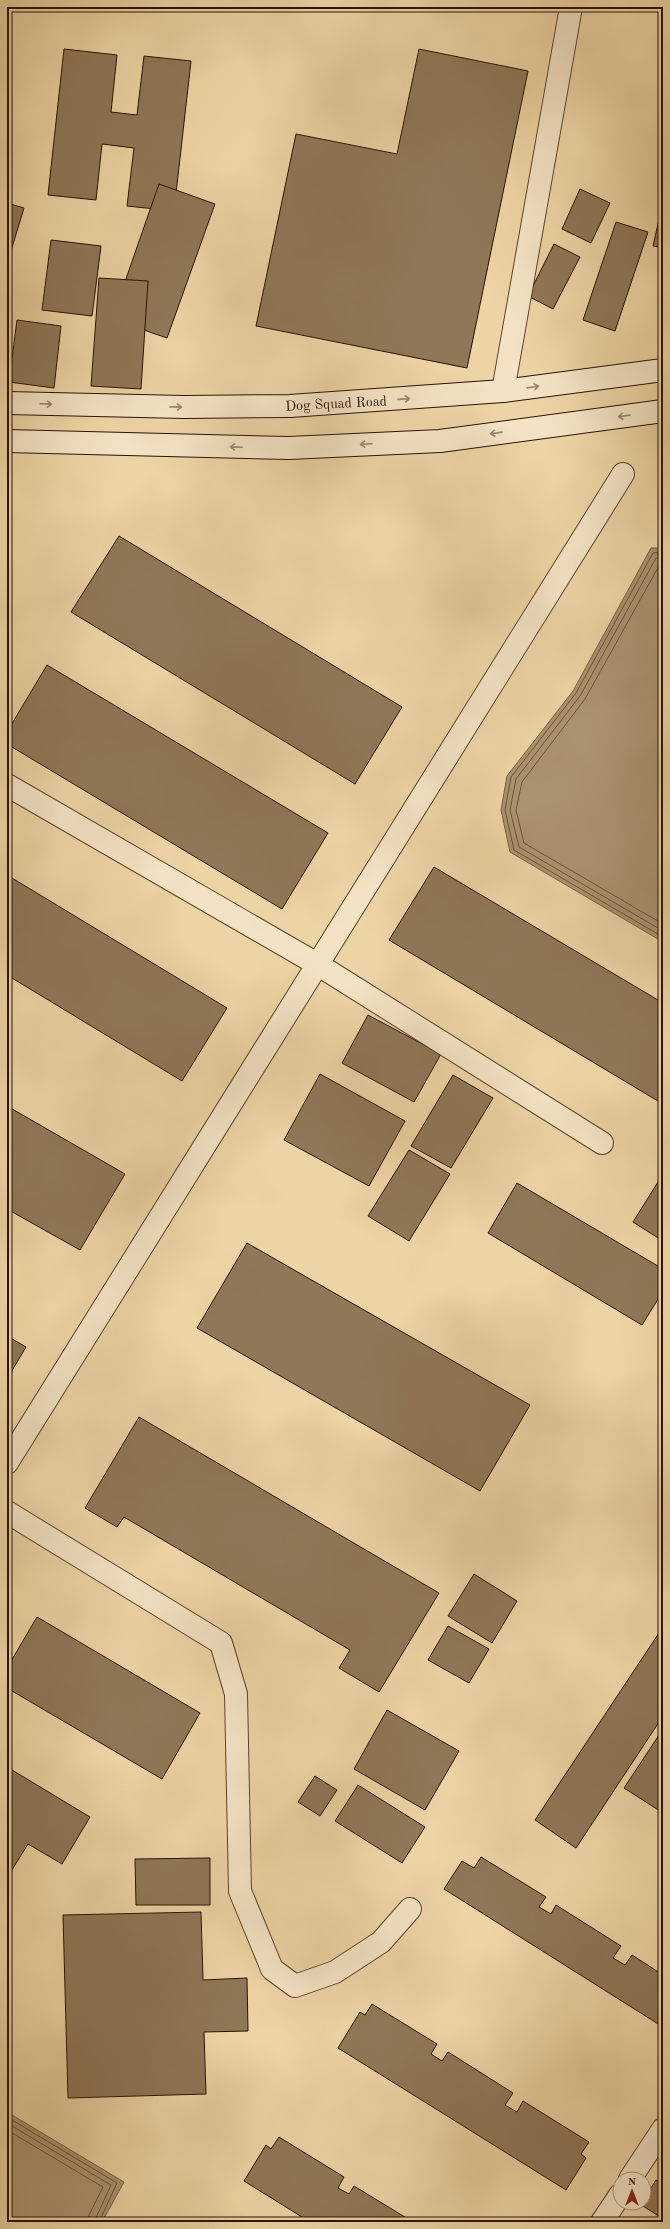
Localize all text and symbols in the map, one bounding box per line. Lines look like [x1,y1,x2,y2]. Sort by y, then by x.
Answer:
one-way arrow [526,383,539,391]
street label: Dog Squad Road [285,394,387,414]
one-way arrow [397,395,410,403]
one-way arrow [39,401,52,408]
one-way arrow [169,403,182,411]
one-way arrow [618,412,631,420]
one-way arrow [489,429,502,437]
one-way arrow [360,441,373,448]
one-way arrow [230,443,243,451]
north arrow [612,2171,652,2211]
text: N [628,2177,637,2188]

